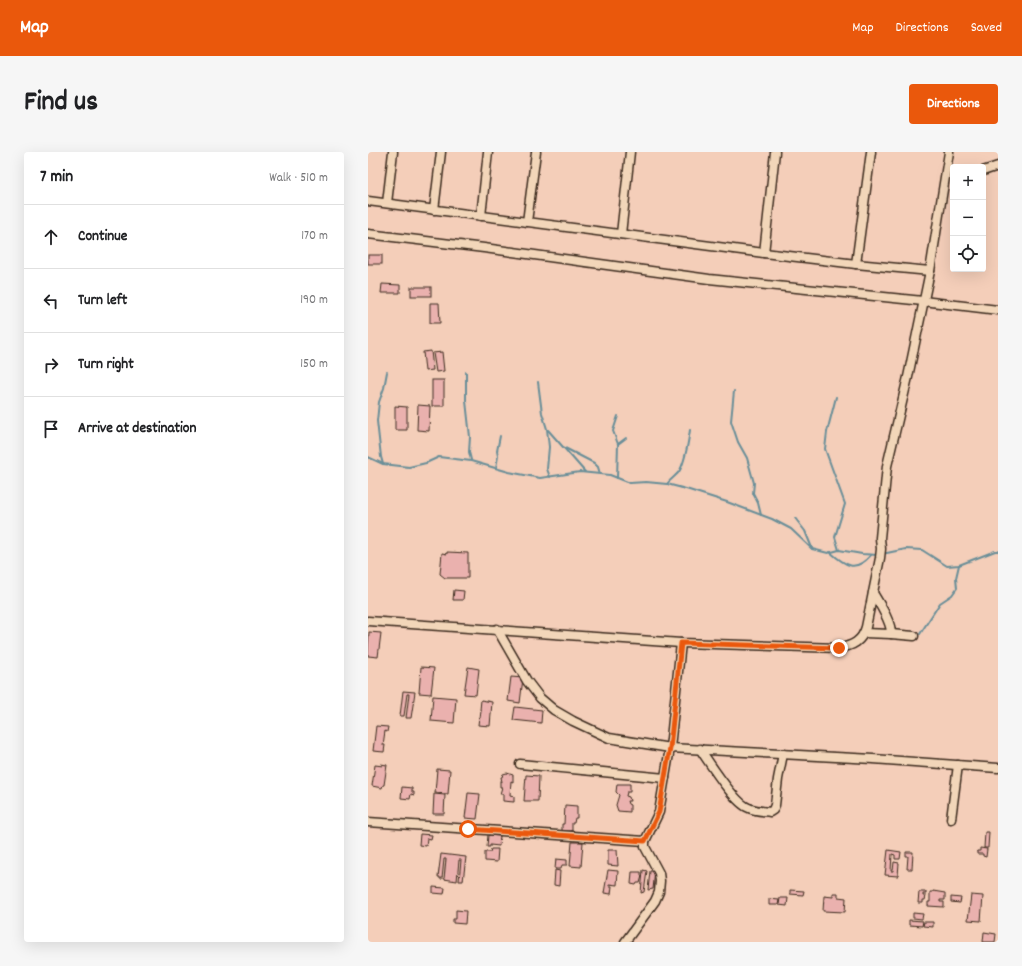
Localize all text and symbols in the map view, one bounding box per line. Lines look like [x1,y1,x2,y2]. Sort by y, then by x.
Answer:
text: Map [20,15,49,42]
text: Map [852,18,874,38]
text: Directions [896,18,949,38]
text: Saved [971,18,1002,38]
text: Find us [24,84,98,124]
button: Directions [909,84,998,124]
map controls [950,164,986,272]
button: + [950,164,986,200]
text: 7 min [40,166,73,190]
text: Walk · 510 m [269,169,328,188]
button: − [950,200,986,236]
icon: ahead [40,226,62,248]
text: Continue [78,226,127,248]
text: 170 m [301,227,328,246]
button: locate [950,236,986,272]
icon: left [40,290,62,312]
text: Turn left [78,290,127,312]
text: 190 m [300,291,328,310]
icon: right [40,354,62,376]
text: Turn right [78,354,134,376]
text: 150 m [300,355,328,374]
icon: arrive [40,418,62,440]
text: Arrive at destination [78,418,196,440]
route end [830,639,848,657]
route start [459,820,477,838]

